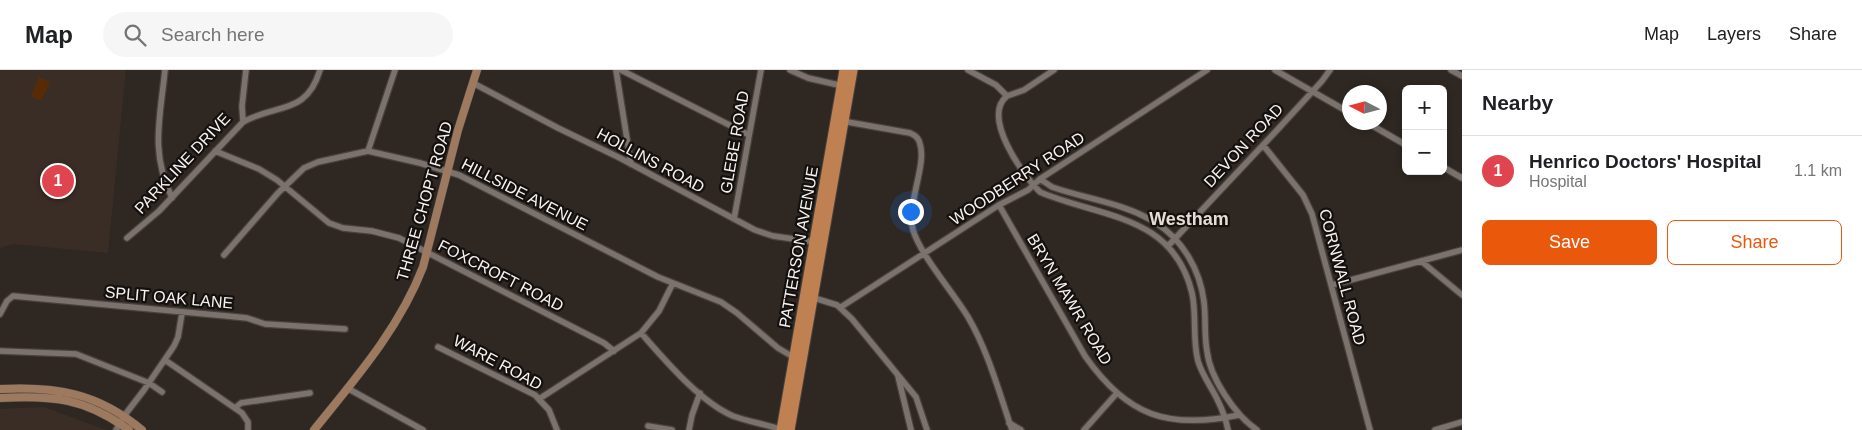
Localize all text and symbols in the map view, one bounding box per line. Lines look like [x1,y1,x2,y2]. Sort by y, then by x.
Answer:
search box [103,12,453,57]
text: Map [25,21,73,48]
icon: search [121,21,149,49]
text: Search here [161,24,265,45]
text: Map [1644,24,1679,44]
text: Layers [1707,24,1761,44]
text: Share [1789,24,1837,44]
north arrow [1342,85,1387,130]
map controls [1402,85,1447,175]
button: + [1402,85,1447,130]
street label: GLEBE ROAD [717,89,752,195]
text: Nearby [1482,91,1553,114]
street label: DEVON ROAD [1200,100,1286,190]
street label: PARKLINE DRIVE [131,110,233,217]
street label: THREE CHOPT ROAD [394,119,455,283]
street label: HOLLINS ROAD [594,125,707,196]
street label: WOODBERRY ROAD [947,129,1088,228]
button: − [1402,130,1447,175]
text: Henrico Doctors' Hospital [1529,151,1762,172]
street label: HILLSIDE AVENUE [459,155,591,234]
pin: 1 [42,162,74,200]
text: 1 [1494,162,1502,179]
text: 1.1 km [1794,162,1842,179]
street label: PATTERSON AVENUE [776,165,821,329]
text: Hospital [1529,173,1587,190]
your location [898,199,924,225]
street label: CORNWALL ROAD [1316,207,1369,347]
district label: Westham [1149,209,1229,229]
button: Save [1482,220,1657,265]
button: Share [1667,220,1842,265]
street label: BRYN MAWR ROAD [1024,231,1115,368]
street label: FOXCROFT ROAD [435,236,566,314]
street label: SPLIT OAK LANE [104,283,234,312]
street label: WARE ROAD [450,332,545,393]

